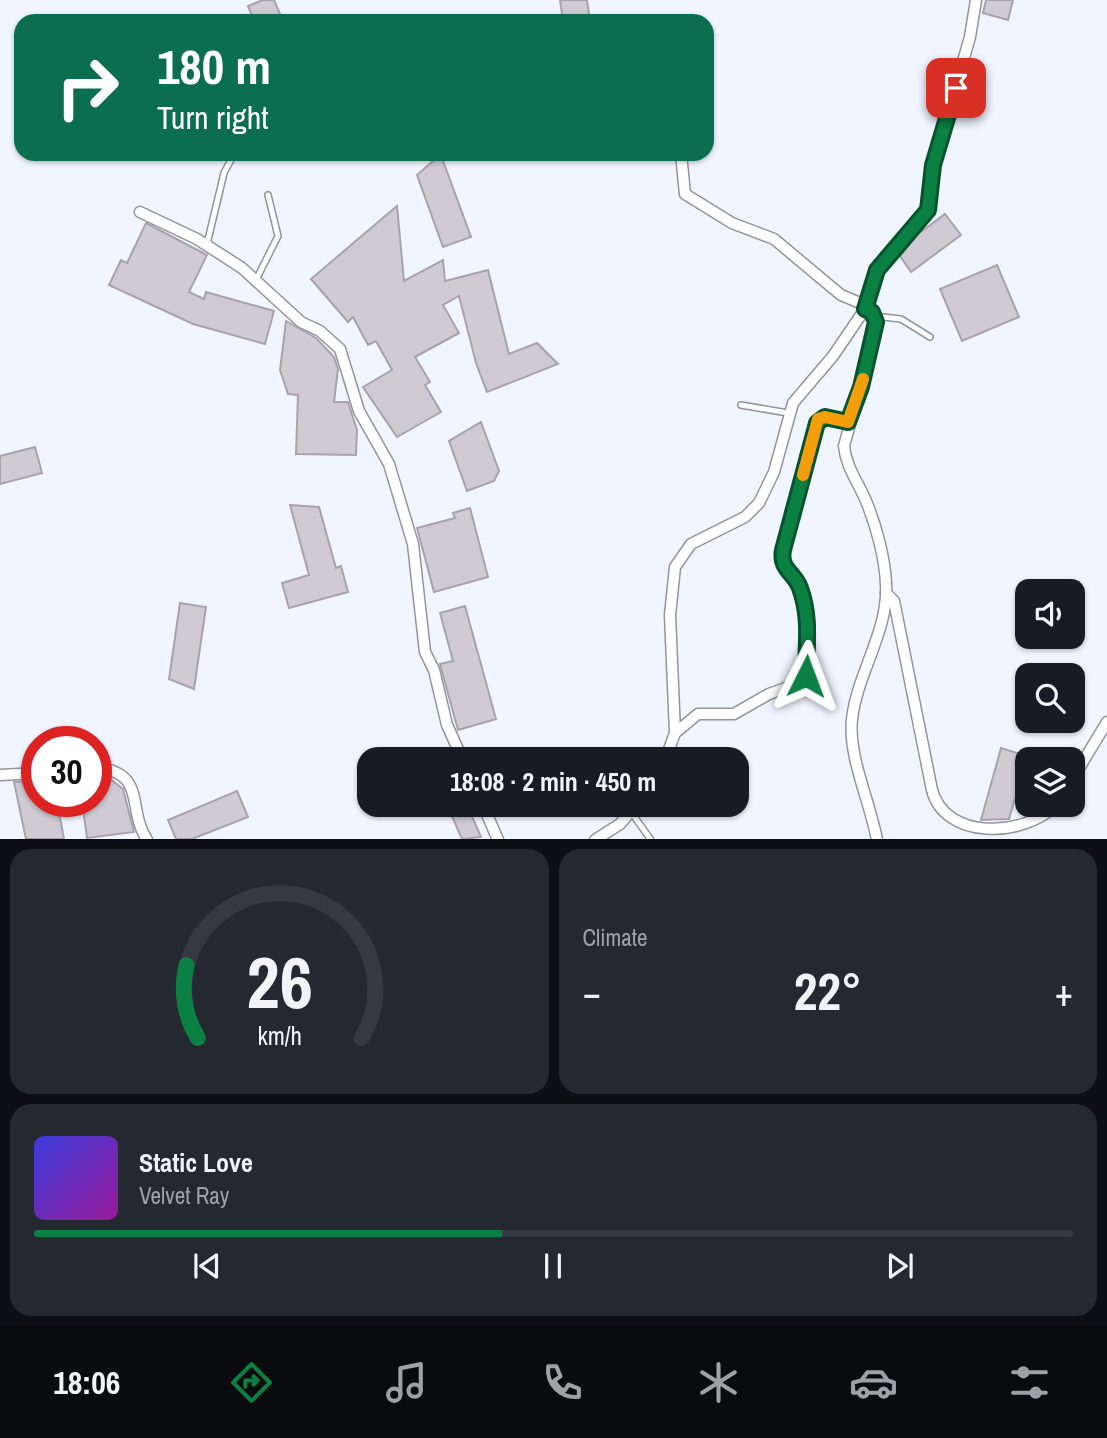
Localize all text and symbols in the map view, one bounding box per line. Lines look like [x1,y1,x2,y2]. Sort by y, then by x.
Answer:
text: 180 m [157,33,271,99]
icon: right [42,42,133,133]
pin [926,58,986,118]
icon: arrive [937,69,975,107]
text: Turn right [157,96,269,139]
map controls [1015,579,1085,817]
button: sound [1015,579,1085,649]
position arrow [769,639,843,713]
button: search [1015,663,1085,733]
speed limit sign: 30 [21,726,112,817]
button: layers [1015,747,1085,817]
text: 18:08 · 2 min · 450 m [450,764,656,799]
text: Climate [583,922,647,953]
text: 26 [246,933,312,1031]
text: 22° [794,956,862,1026]
text: − [583,967,601,1018]
text: + [1055,967,1073,1018]
text: km/h [257,1018,301,1052]
text: Static Love [139,1145,253,1180]
text: Velvet Ray [139,1180,229,1211]
icon: previous [188,1247,226,1285]
icon: pause [534,1247,572,1285]
icon: next [881,1247,919,1285]
icon: directions [227,1358,276,1407]
icon: music [382,1358,431,1407]
icon: phone [538,1358,587,1407]
icon: climate [694,1358,743,1407]
icon: car [849,1358,898,1407]
icon: filters [1005,1358,1054,1407]
text: 18:06 [53,1361,120,1404]

